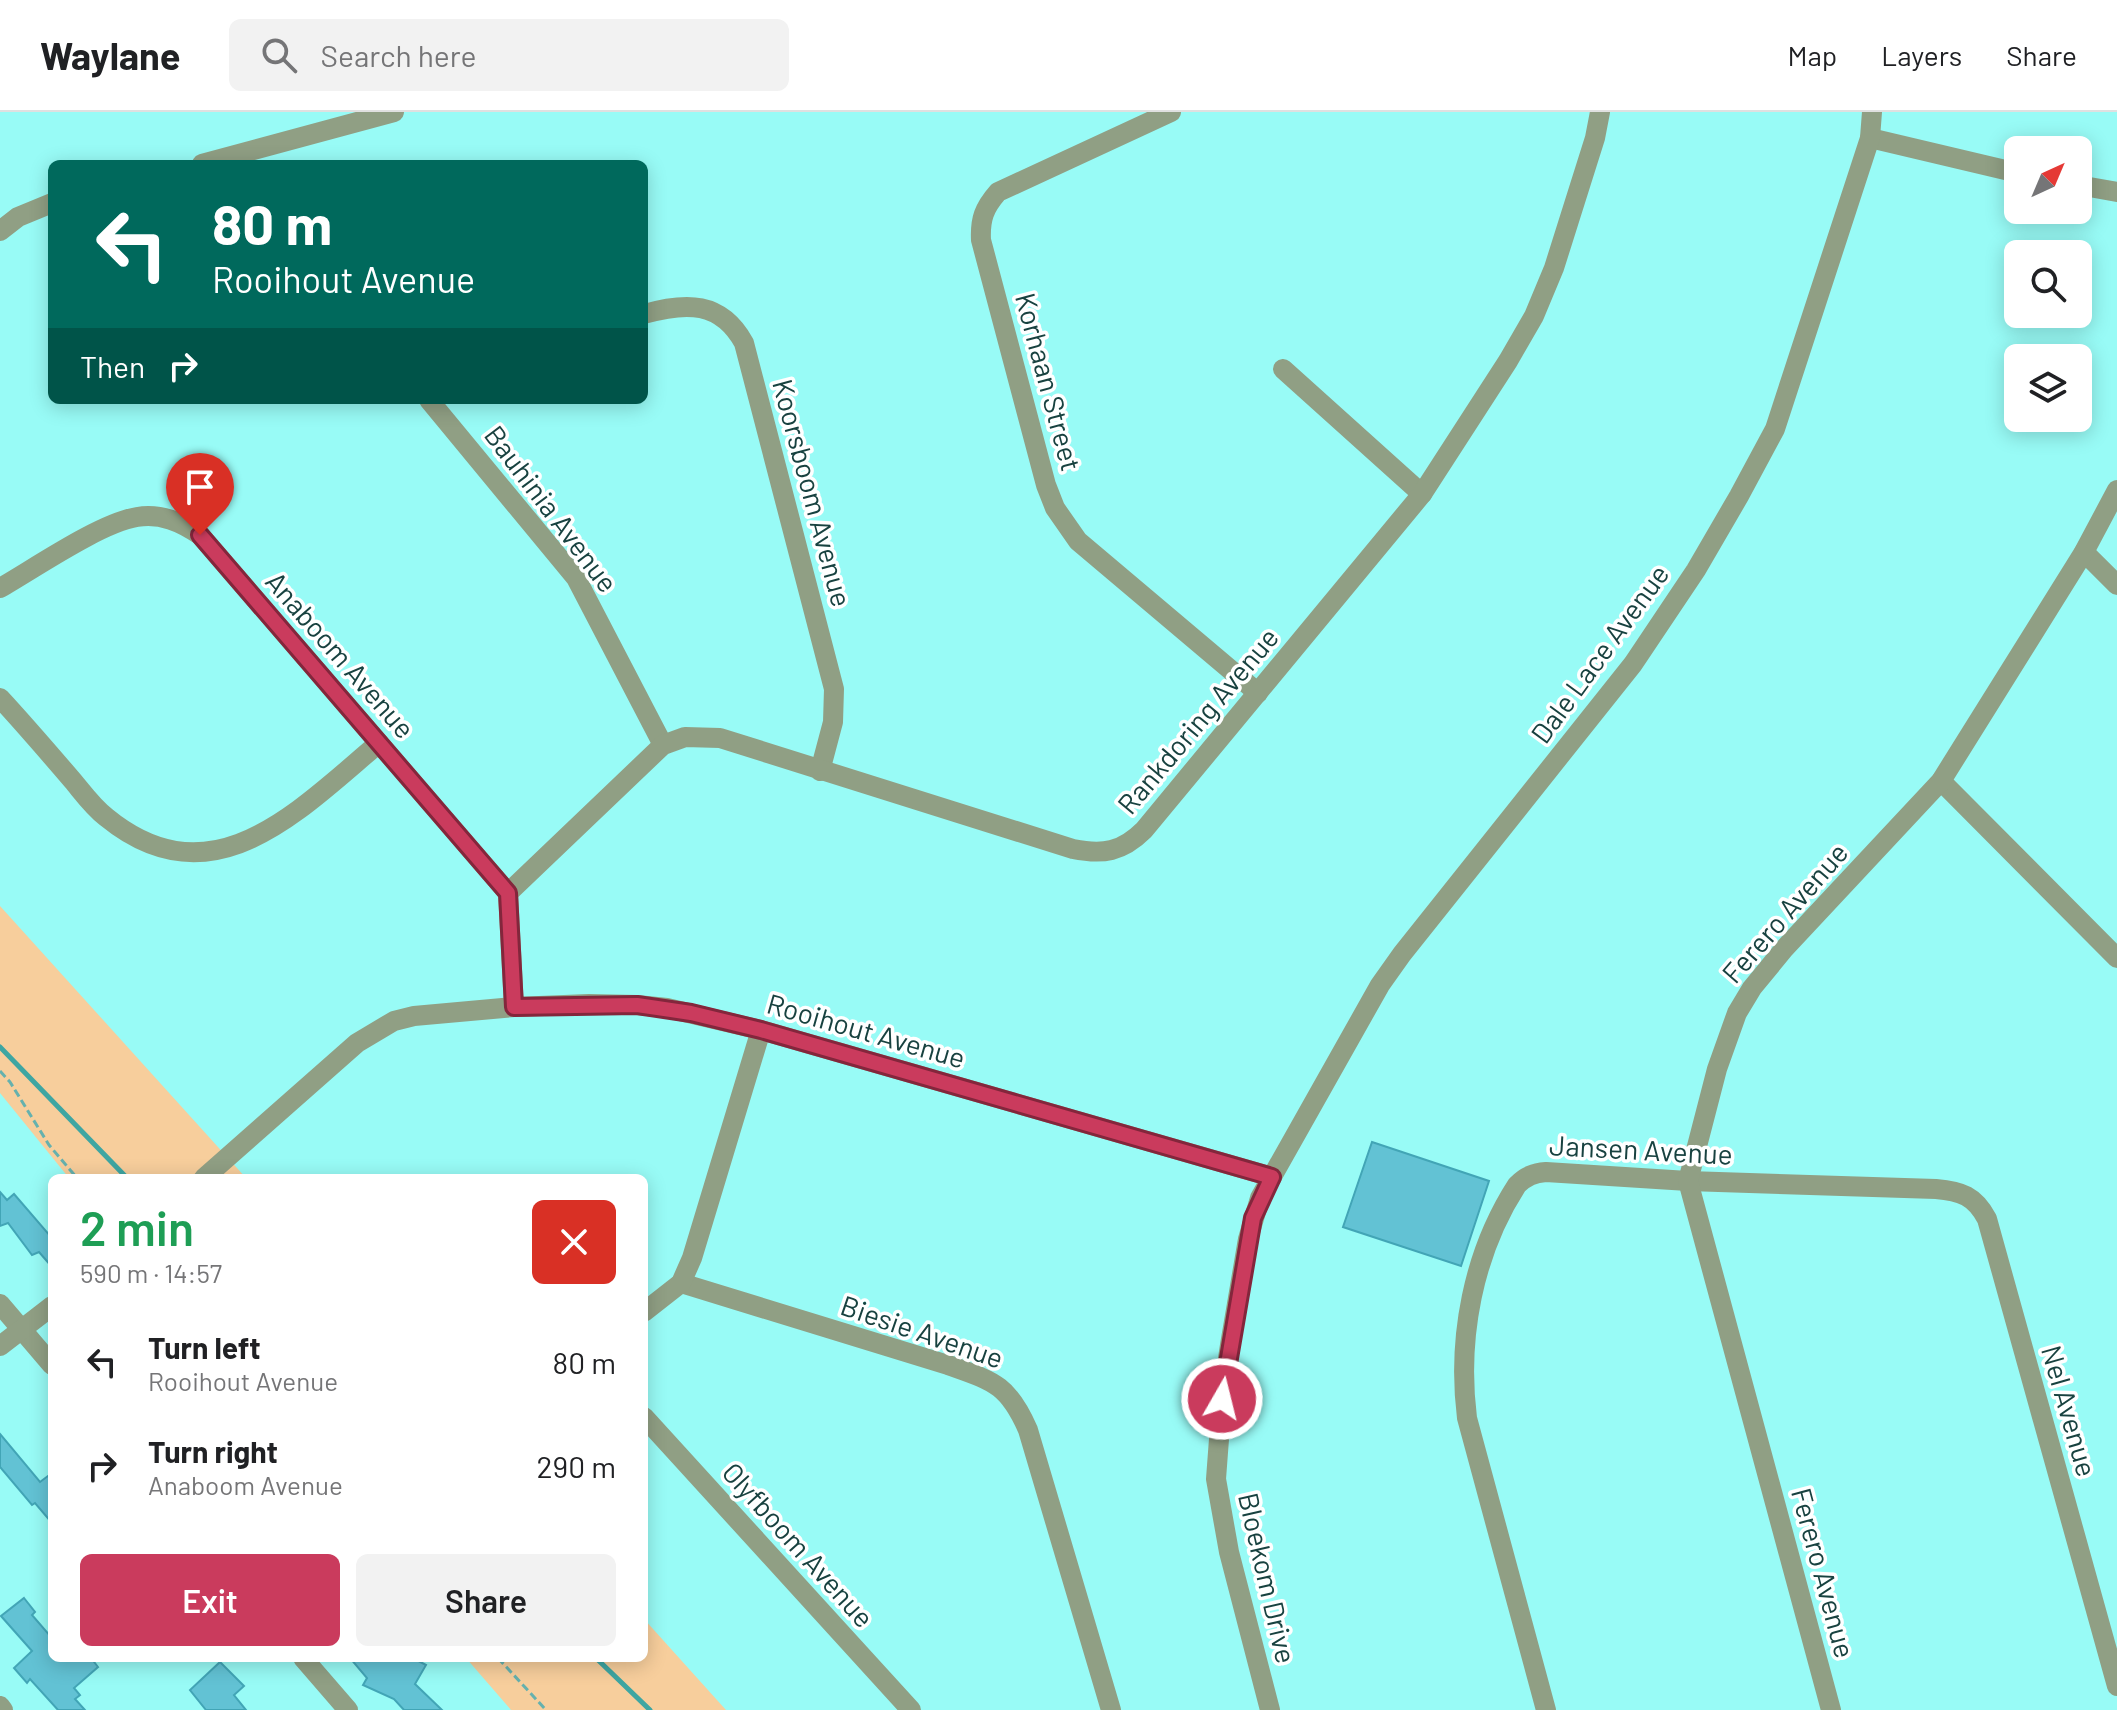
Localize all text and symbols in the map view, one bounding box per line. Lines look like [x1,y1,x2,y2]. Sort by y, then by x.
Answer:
search box [229,19,789,91]
text: Waylane [40,32,181,78]
icon: search [257,33,301,77]
text: Search here [321,37,476,73]
text: Map [1787,38,1837,72]
text: Layers [1881,38,1962,72]
text: Share [2006,38,2077,72]
north arrow [2004,136,2092,224]
map controls [2004,136,2092,432]
text: 80 m [212,189,332,256]
icon: left [80,192,184,296]
button: search [2004,240,2092,328]
text: Rooihout Avenue [212,257,475,300]
street label: Korhaan Street [1009,289,1089,475]
icon: right [161,344,205,388]
button: layers [2004,344,2092,432]
text: Then [80,348,145,384]
street label: Koorsboom Avenue [766,375,860,610]
street label: Bauhinia Avenue [478,418,626,599]
pin [166,453,234,535]
icon: arrive [178,465,222,509]
street label: Dale Lace Avenue [1523,557,1675,749]
street label: Anaboom Avenue [259,564,422,745]
street label: Rankdoring Avenue [1109,620,1285,820]
street label: Ferero Avenue [1714,835,1854,989]
street label: Rooihout Avenue [763,985,969,1075]
street label: Jansen Avenue [1548,1127,1734,1171]
text: 2 min [80,1198,194,1256]
button: close [532,1200,616,1284]
text: 590 m · 14:57 [80,1257,222,1288]
street label: Biesie Avenue [837,1287,1008,1375]
text: Turn left [148,1329,261,1365]
icon: left [80,1340,124,1384]
street label: Nel Avenue [2035,1341,2105,1480]
text: 80 m [553,1344,616,1380]
position arrow [1180,1357,1264,1441]
text: Rooihout Avenue [148,1365,338,1396]
text: Turn right [148,1433,278,1469]
icon: right [80,1444,124,1488]
text: 290 m [537,1448,616,1484]
street label: Olyfboom Avenue [716,1455,882,1634]
text: Anaboom Avenue [148,1469,343,1500]
street label: Ferero Avenue [1785,1484,1863,1661]
street label: Bloekom Drive [1232,1489,1304,1666]
button: Exit [80,1554,340,1646]
button: Share [356,1554,616,1646]

